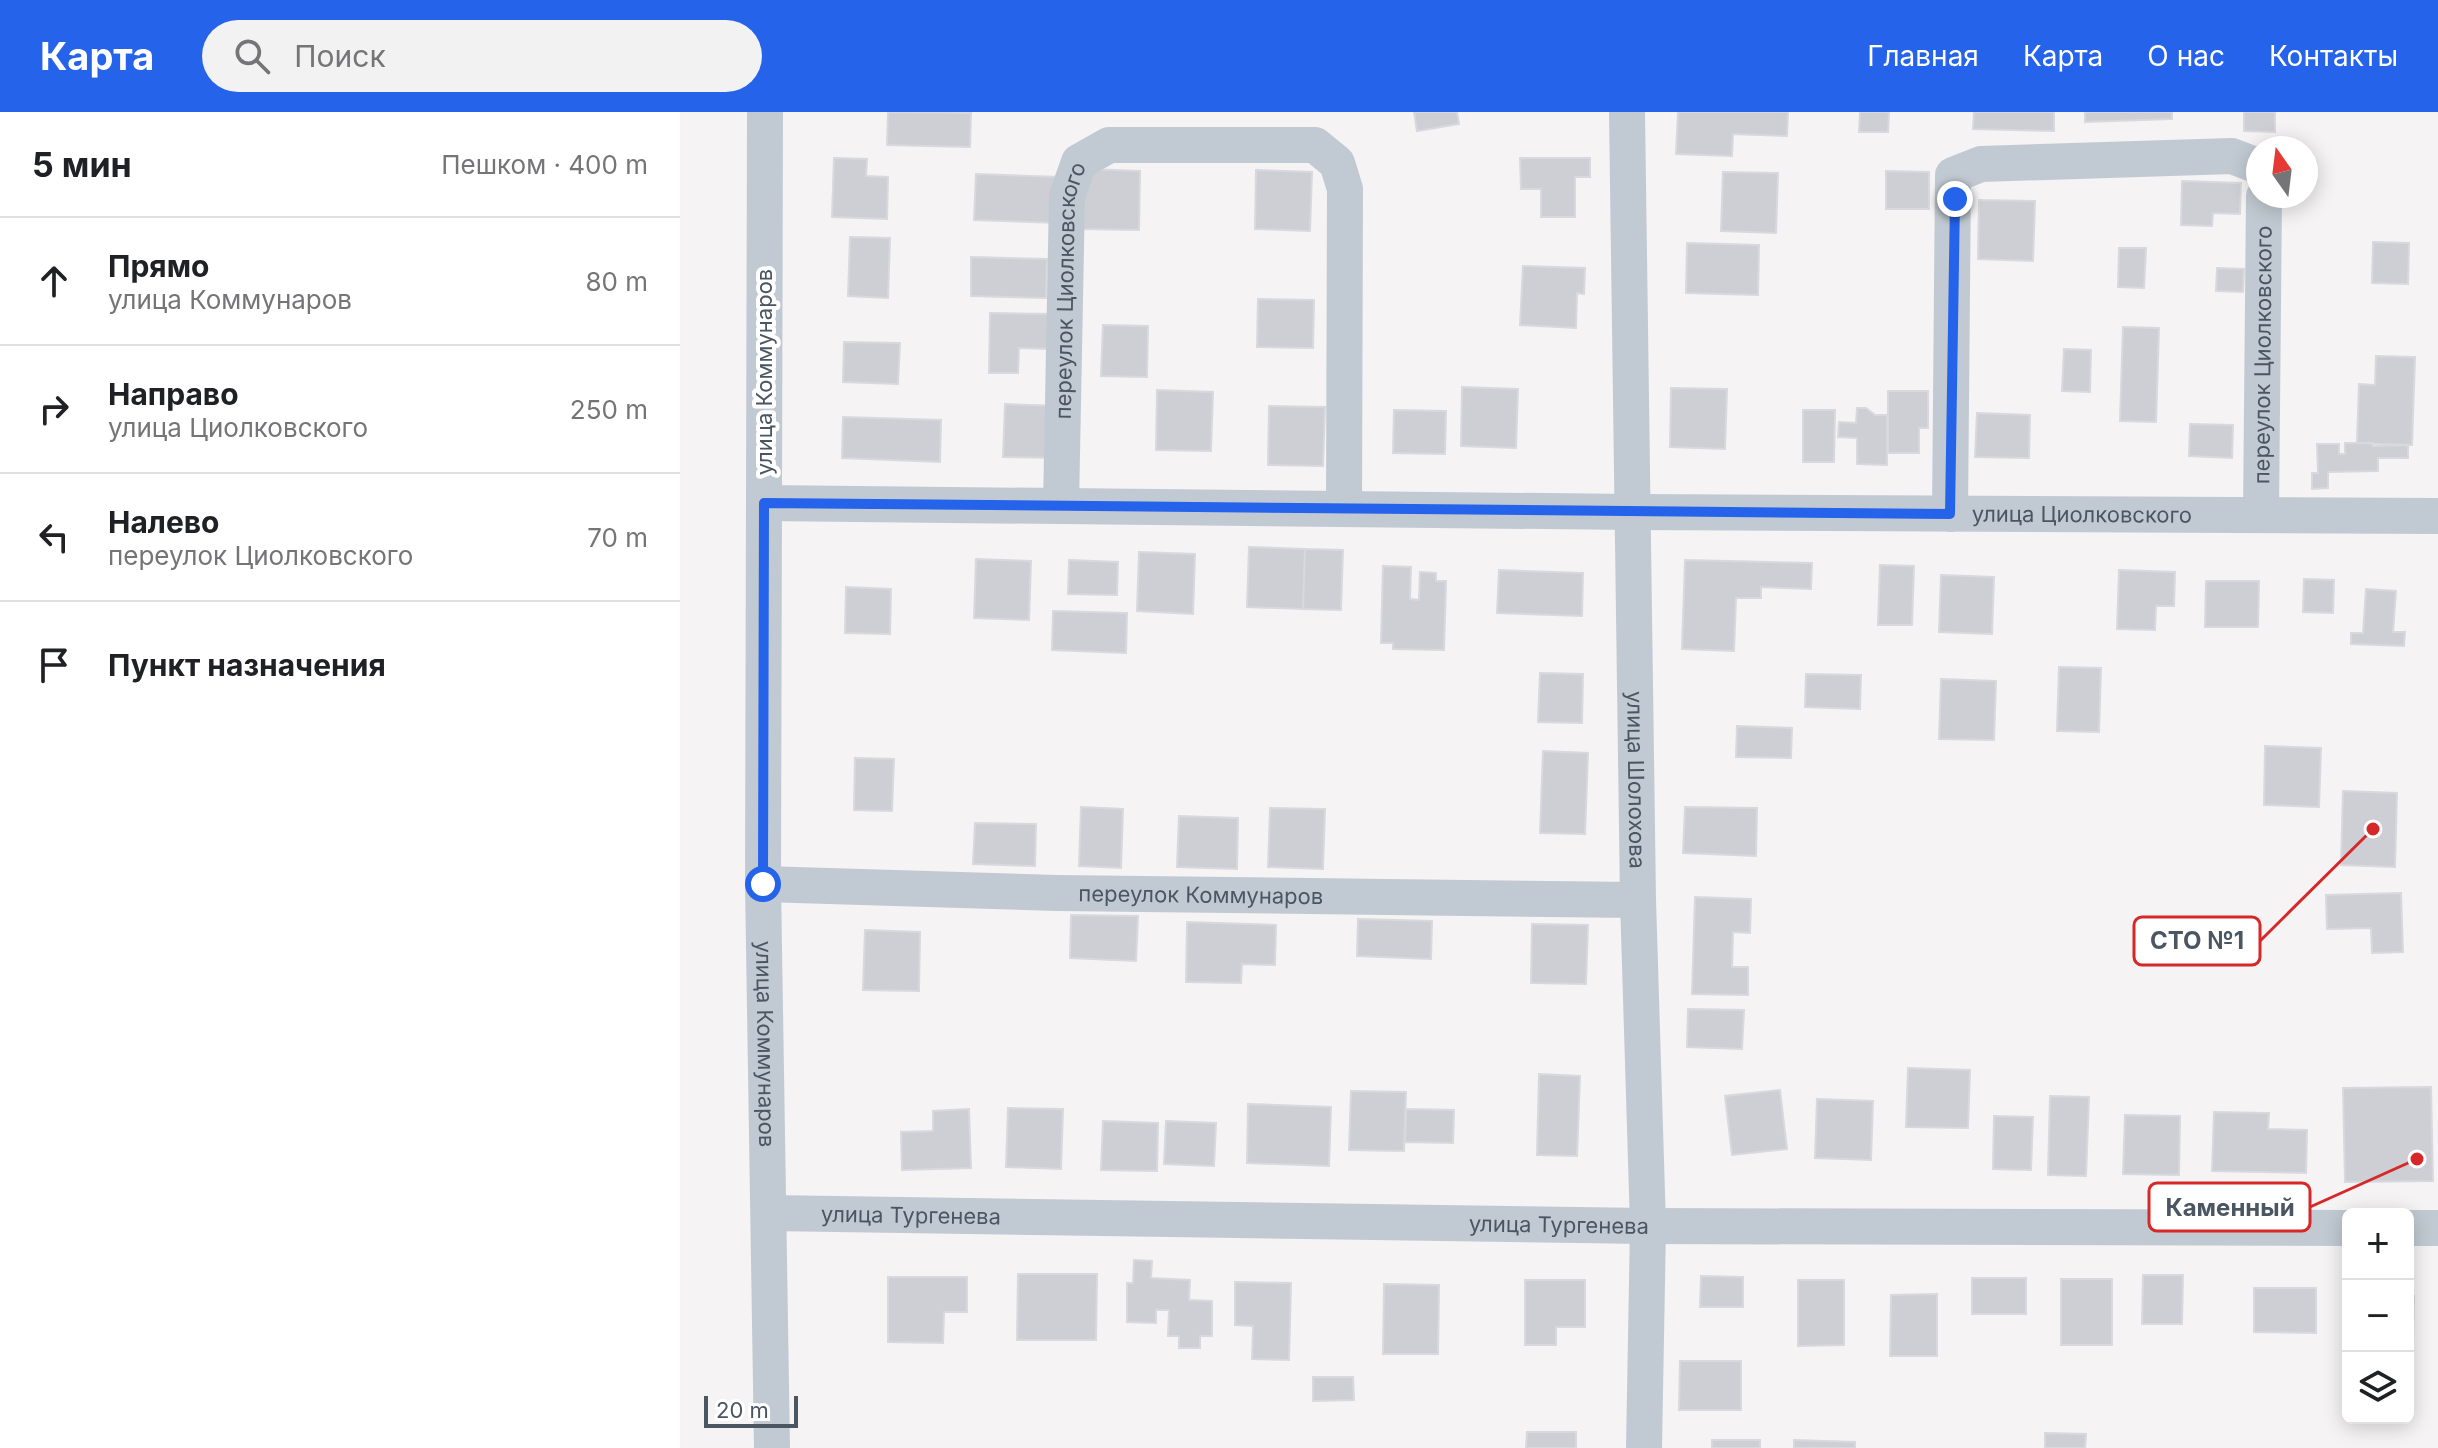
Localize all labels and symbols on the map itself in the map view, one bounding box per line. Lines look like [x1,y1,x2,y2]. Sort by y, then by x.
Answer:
north arrow [2246,136,2318,208]
street label: переулок Циолковского [1050,158,1091,420]
route end [1937,181,1973,217]
street label: переулок Циолковского [2248,226,2277,484]
street label: улица Коммунаров [751,269,777,475]
street label: улица Циолковского [1972,501,2192,528]
street label: улица Шолохова [1622,691,1651,869]
route start [745,866,781,902]
street label: переулок Коммунаров [1078,880,1323,909]
callout: СТО №1 [2134,917,2260,965]
text: СТО №1 [2150,926,2244,955]
street label: улица Коммунаров [751,940,780,1147]
callout: Каменный [2149,1183,2310,1231]
text: Каменный [2165,1193,2295,1222]
street label: улица Тургенева [821,1201,1001,1229]
street label: улица Тургенева [1469,1210,1649,1239]
scale bar [704,1392,798,1428]

